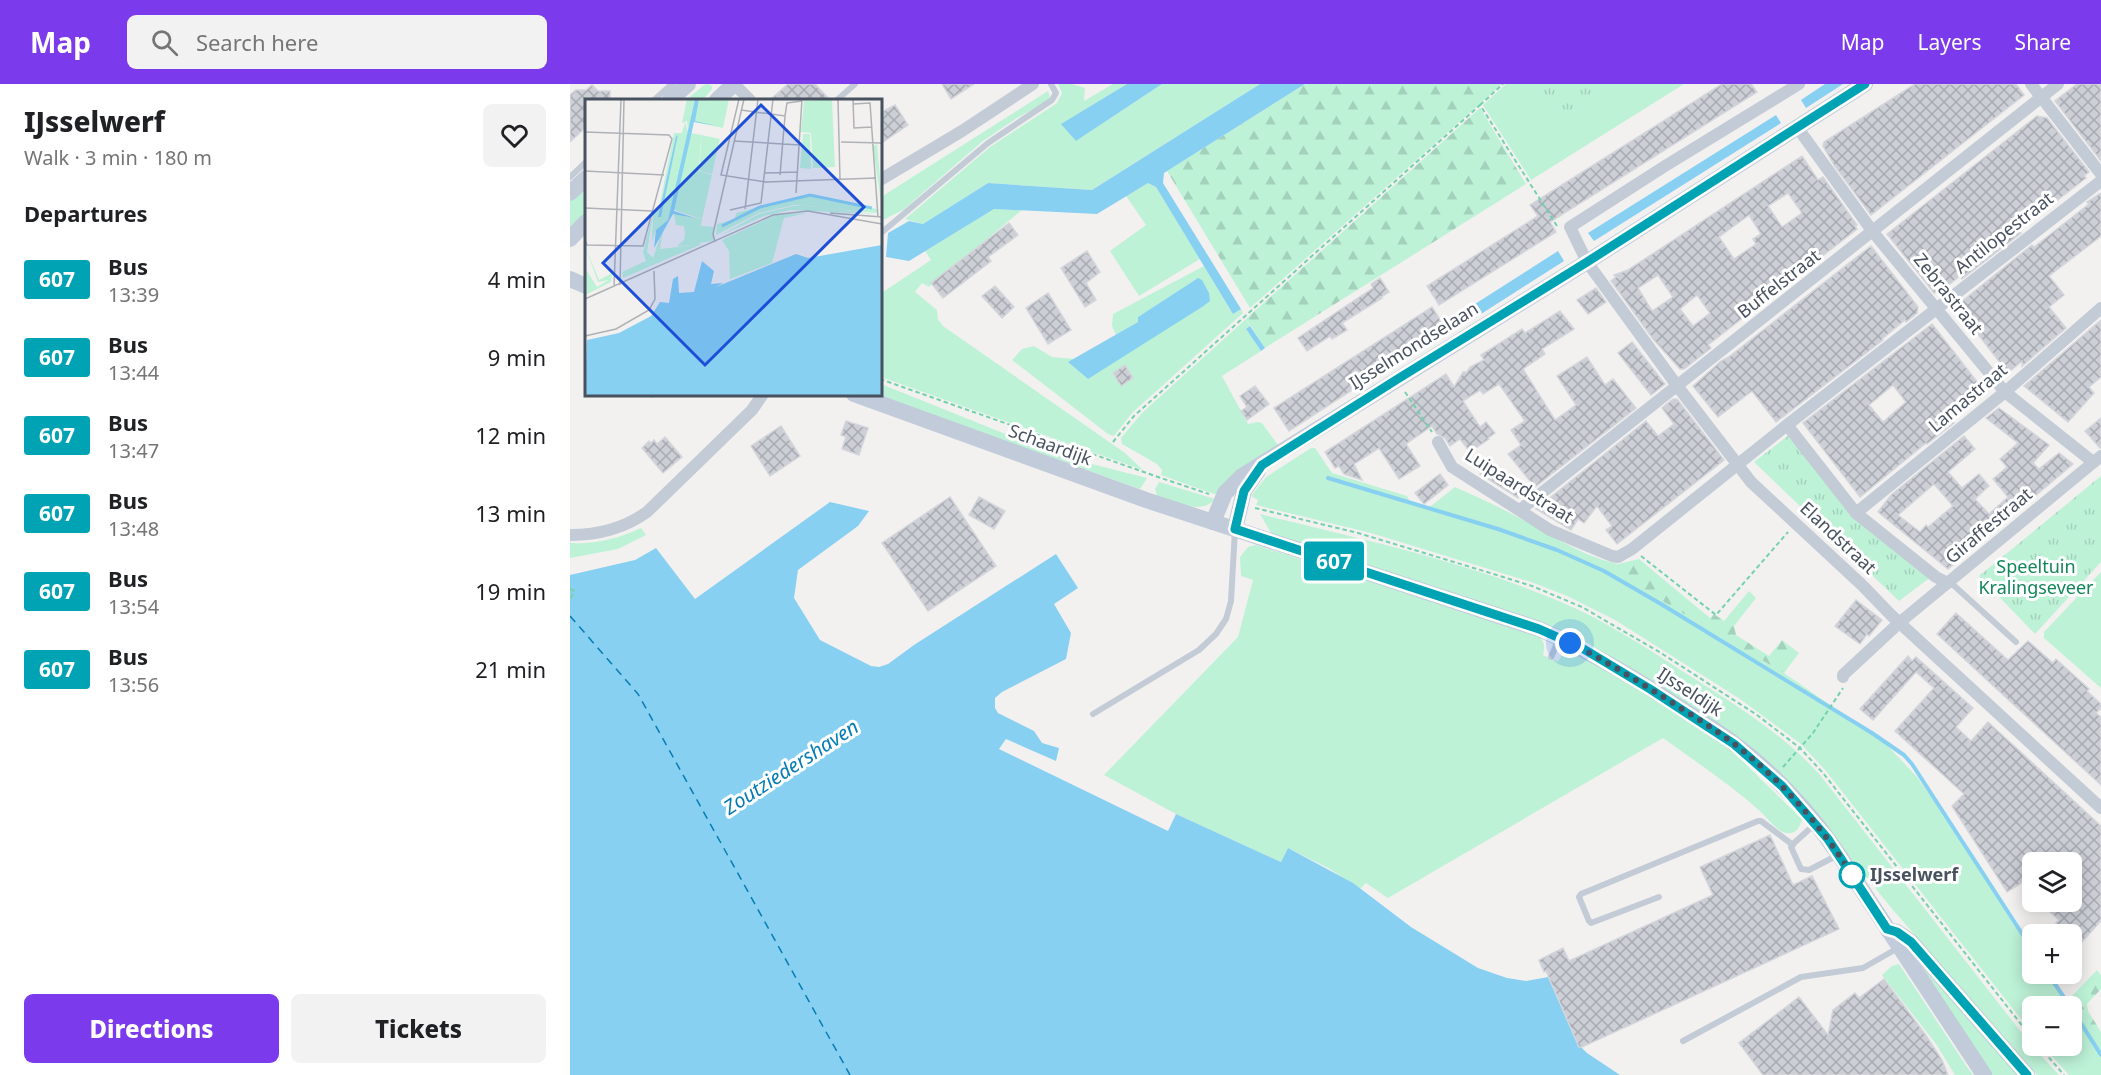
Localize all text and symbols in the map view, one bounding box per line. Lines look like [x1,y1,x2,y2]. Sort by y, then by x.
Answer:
search box [127,15,547,69]
text: Map [30,23,91,61]
icon: search [148,26,181,59]
text: Search here [196,27,318,57]
text: Map [1841,28,1885,56]
text: Layers [1918,28,1982,56]
text: Share [2015,28,2071,56]
inset map [585,99,882,396]
text: IJsselwerf [24,102,165,140]
button: heart [483,104,546,167]
text: Walk · 3 min · 180 m [24,144,212,171]
street label: Antilopestraat [1949,186,2058,278]
text: Departures [24,198,148,228]
street label: Buffelstraat [1732,243,1825,323]
street label: Zebrastraat [1909,248,1989,339]
text: Bus [108,251,148,281]
text: 4 min [488,264,546,294]
text: 607 [39,265,75,293]
text: 13:39 [108,281,159,308]
street label: IJsselmondselaan [1344,296,1482,394]
text: Bus [108,329,148,359]
text: 9 min [488,342,546,372]
text: 607 [39,343,75,371]
street label: Lamastraat [1923,357,2012,437]
text: 13:44 [108,359,159,386]
text: Bus [108,407,148,437]
street label: Schaardijk [1005,418,1096,470]
text: 12 min [475,420,546,450]
text: 607 [39,421,75,449]
text: 13:47 [108,437,159,464]
street label: Luipaardstraat [1461,442,1579,528]
street label: Giraffestraat [1940,482,2037,569]
text: Bus [108,485,148,515]
street label: Elandstraat [1795,496,1882,579]
text: 13 min [475,498,546,528]
text: 607 [39,499,75,527]
text: 13:48 [108,515,159,542]
line badge: 607 [1300,542,1368,580]
text: 607 [1316,547,1352,575]
park label: Speeltuin Kralingseveer [1978,554,2094,599]
text: Bus [108,563,148,593]
text: 19 min [475,576,546,606]
text: 607 [39,577,75,605]
text: 13:54 [108,593,159,620]
your location [1555,628,1585,658]
text: Bus [108,641,148,671]
text: 21 min [475,654,546,684]
text: 607 [39,655,75,683]
street label: IJsseldijk [1653,661,1728,721]
text: 13:56 [108,671,159,698]
water label: Zoutziedershaven [717,713,864,821]
map controls [2022,852,2082,1056]
button: layers [2022,852,2082,912]
marker: IJsselwerf [1839,862,1865,888]
place label: IJsselwerf [1870,862,1959,886]
button: + [2022,924,2082,984]
button: Directions [24,994,279,1063]
button: Tickets [291,994,546,1063]
button: − [2022,996,2082,1056]

